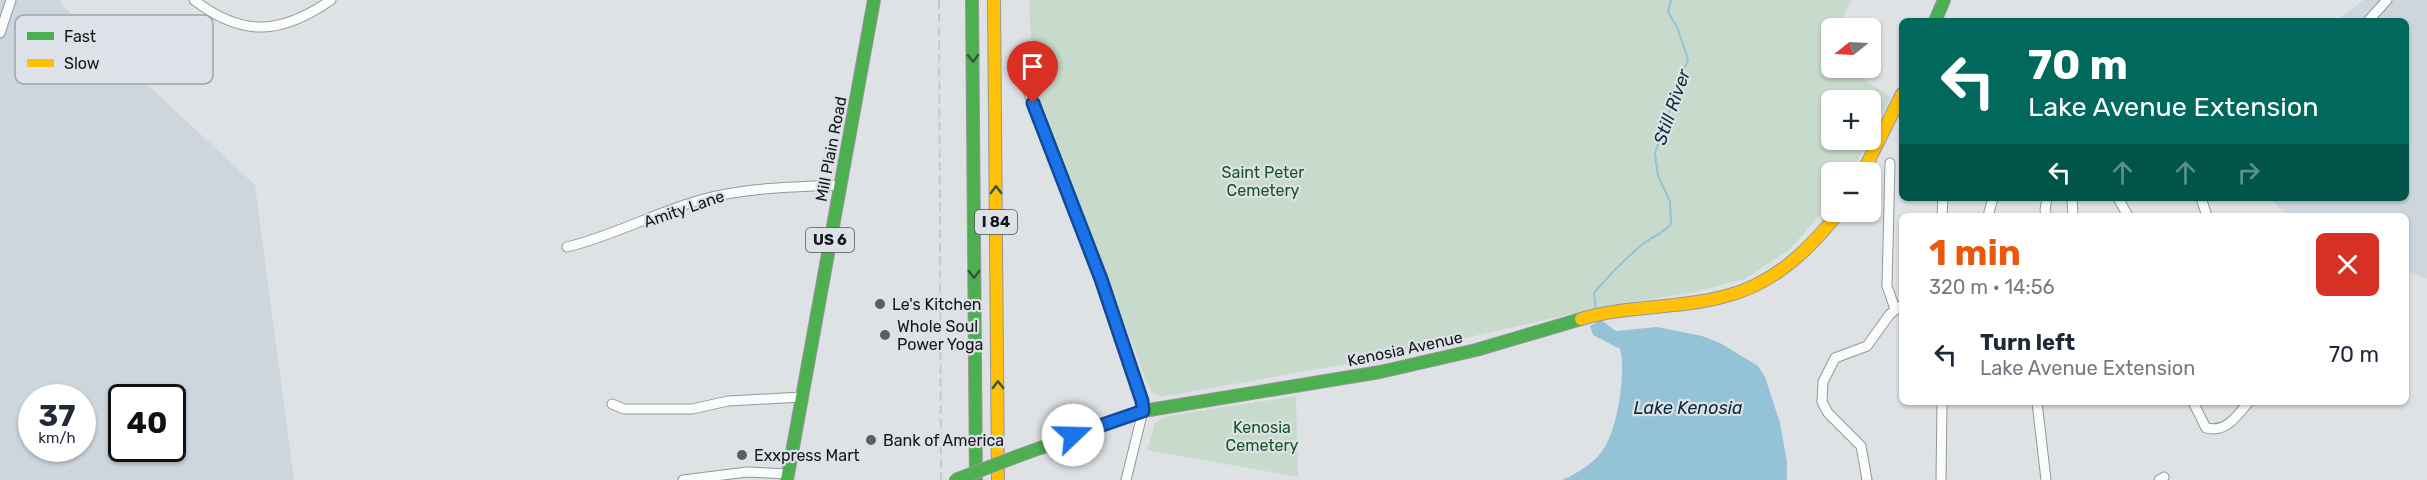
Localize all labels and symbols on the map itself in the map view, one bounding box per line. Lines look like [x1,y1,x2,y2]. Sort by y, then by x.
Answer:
legend [15,15,213,84]
north arrow [1821,18,1881,78]
text: Fast [64,27,96,46]
pin [1007,41,1058,103]
text: Slow [64,54,100,73]
one-way arrow [966,54,979,63]
water label: Still River [1649,65,1696,148]
street label: Mill Plain Road [811,95,851,203]
park label: Saint Peter Cemetery [1222,163,1304,200]
street label: Amity Lane [641,186,727,232]
one-way arrow [990,186,1002,195]
road number: I 84 [975,210,1017,234]
road number: US 6 [806,228,854,252]
one-way arrow [968,270,981,279]
place label: Le's Kitchen [892,295,982,314]
marker: Le's Kitchen [873,297,887,311]
place label: Whole Soul Power Yoga [897,317,983,354]
street label: Kenosia Avenue [1346,327,1464,370]
marker: Whole Soul Power Yoga [878,328,892,342]
one-way arrow [991,381,1004,390]
speed limit sign: 40 [108,384,186,462]
water label: Lake Kenosia [1633,397,1743,419]
position arrow [1041,403,1105,467]
park label: Kenosia Cemetery [1226,418,1299,455]
place label: Bank of America [883,431,1004,450]
marker: Bank of America [864,433,878,447]
place label: Exxpress Mart [754,446,859,465]
marker: Exxpress Mart [735,448,749,462]

